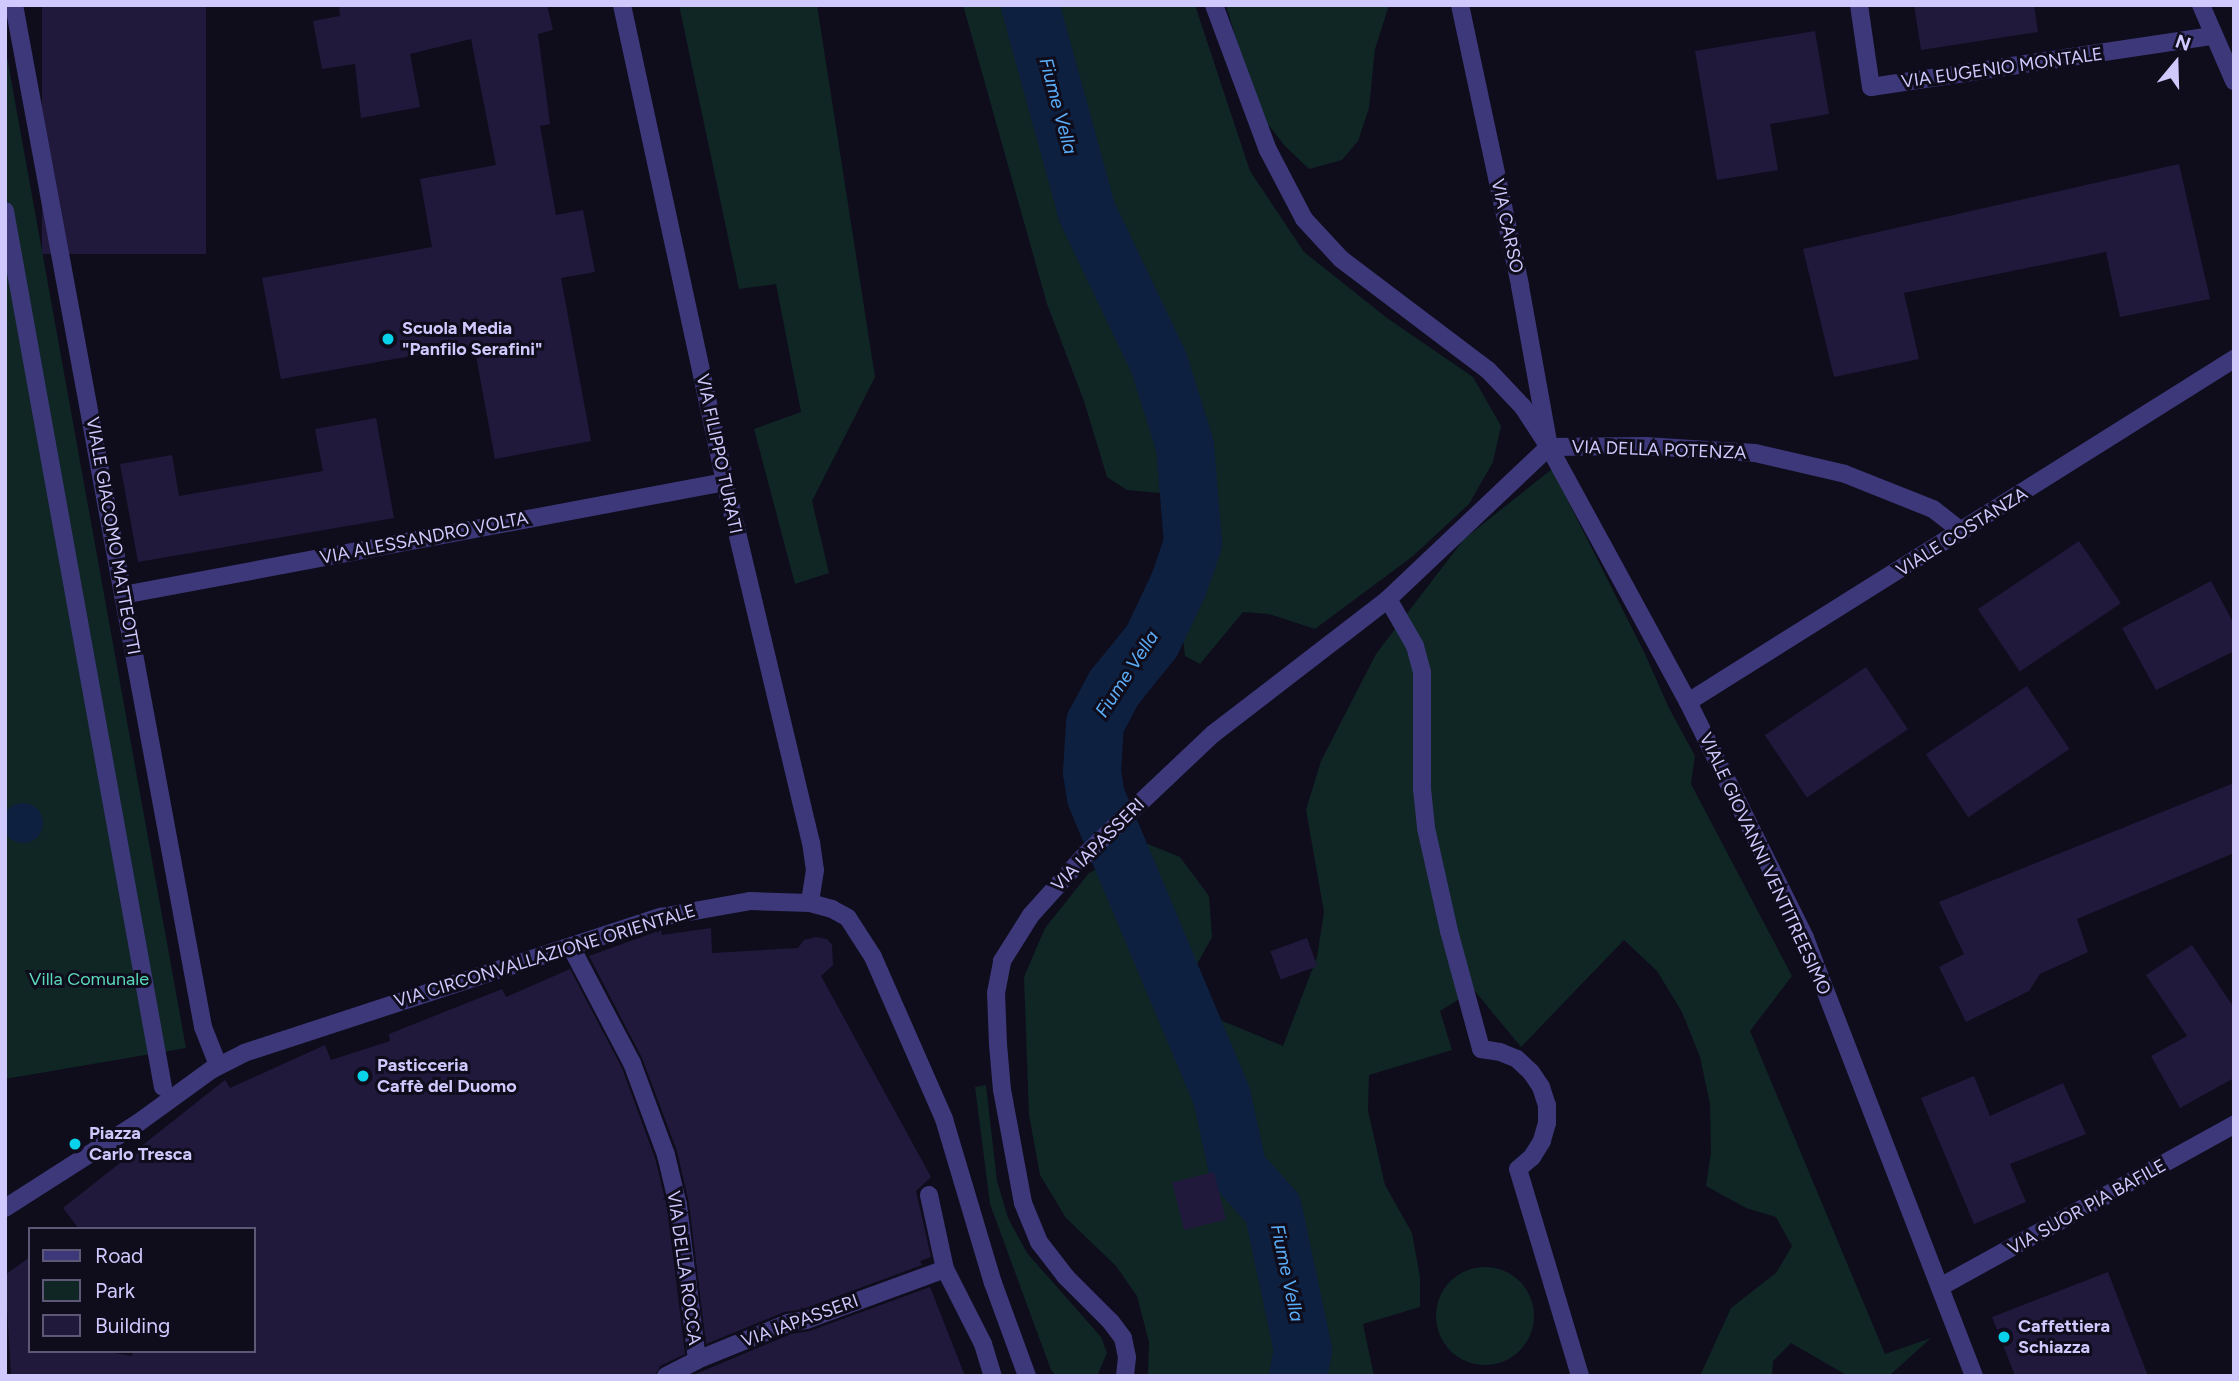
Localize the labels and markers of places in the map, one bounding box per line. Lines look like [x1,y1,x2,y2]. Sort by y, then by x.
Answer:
place label: Scuola Media "Panfilo Serafini" [402,318,542,360]
marker: Scuola Media "Panfilo Serafini" [380,331,396,347]
place label: Pasticceria Caffè del Duomo [377,1055,517,1098]
marker: Pasticceria Caffè del Duomo [355,1068,371,1084]
place label: Piazza Carlo Tresca [89,1123,192,1166]
marker: Piazza Carlo Tresca [67,1136,83,1152]
place label: Caffettiera Schiazza [2018,1316,2110,1358]
marker: Caffettiera Schiazza [1996,1329,2012,1345]

